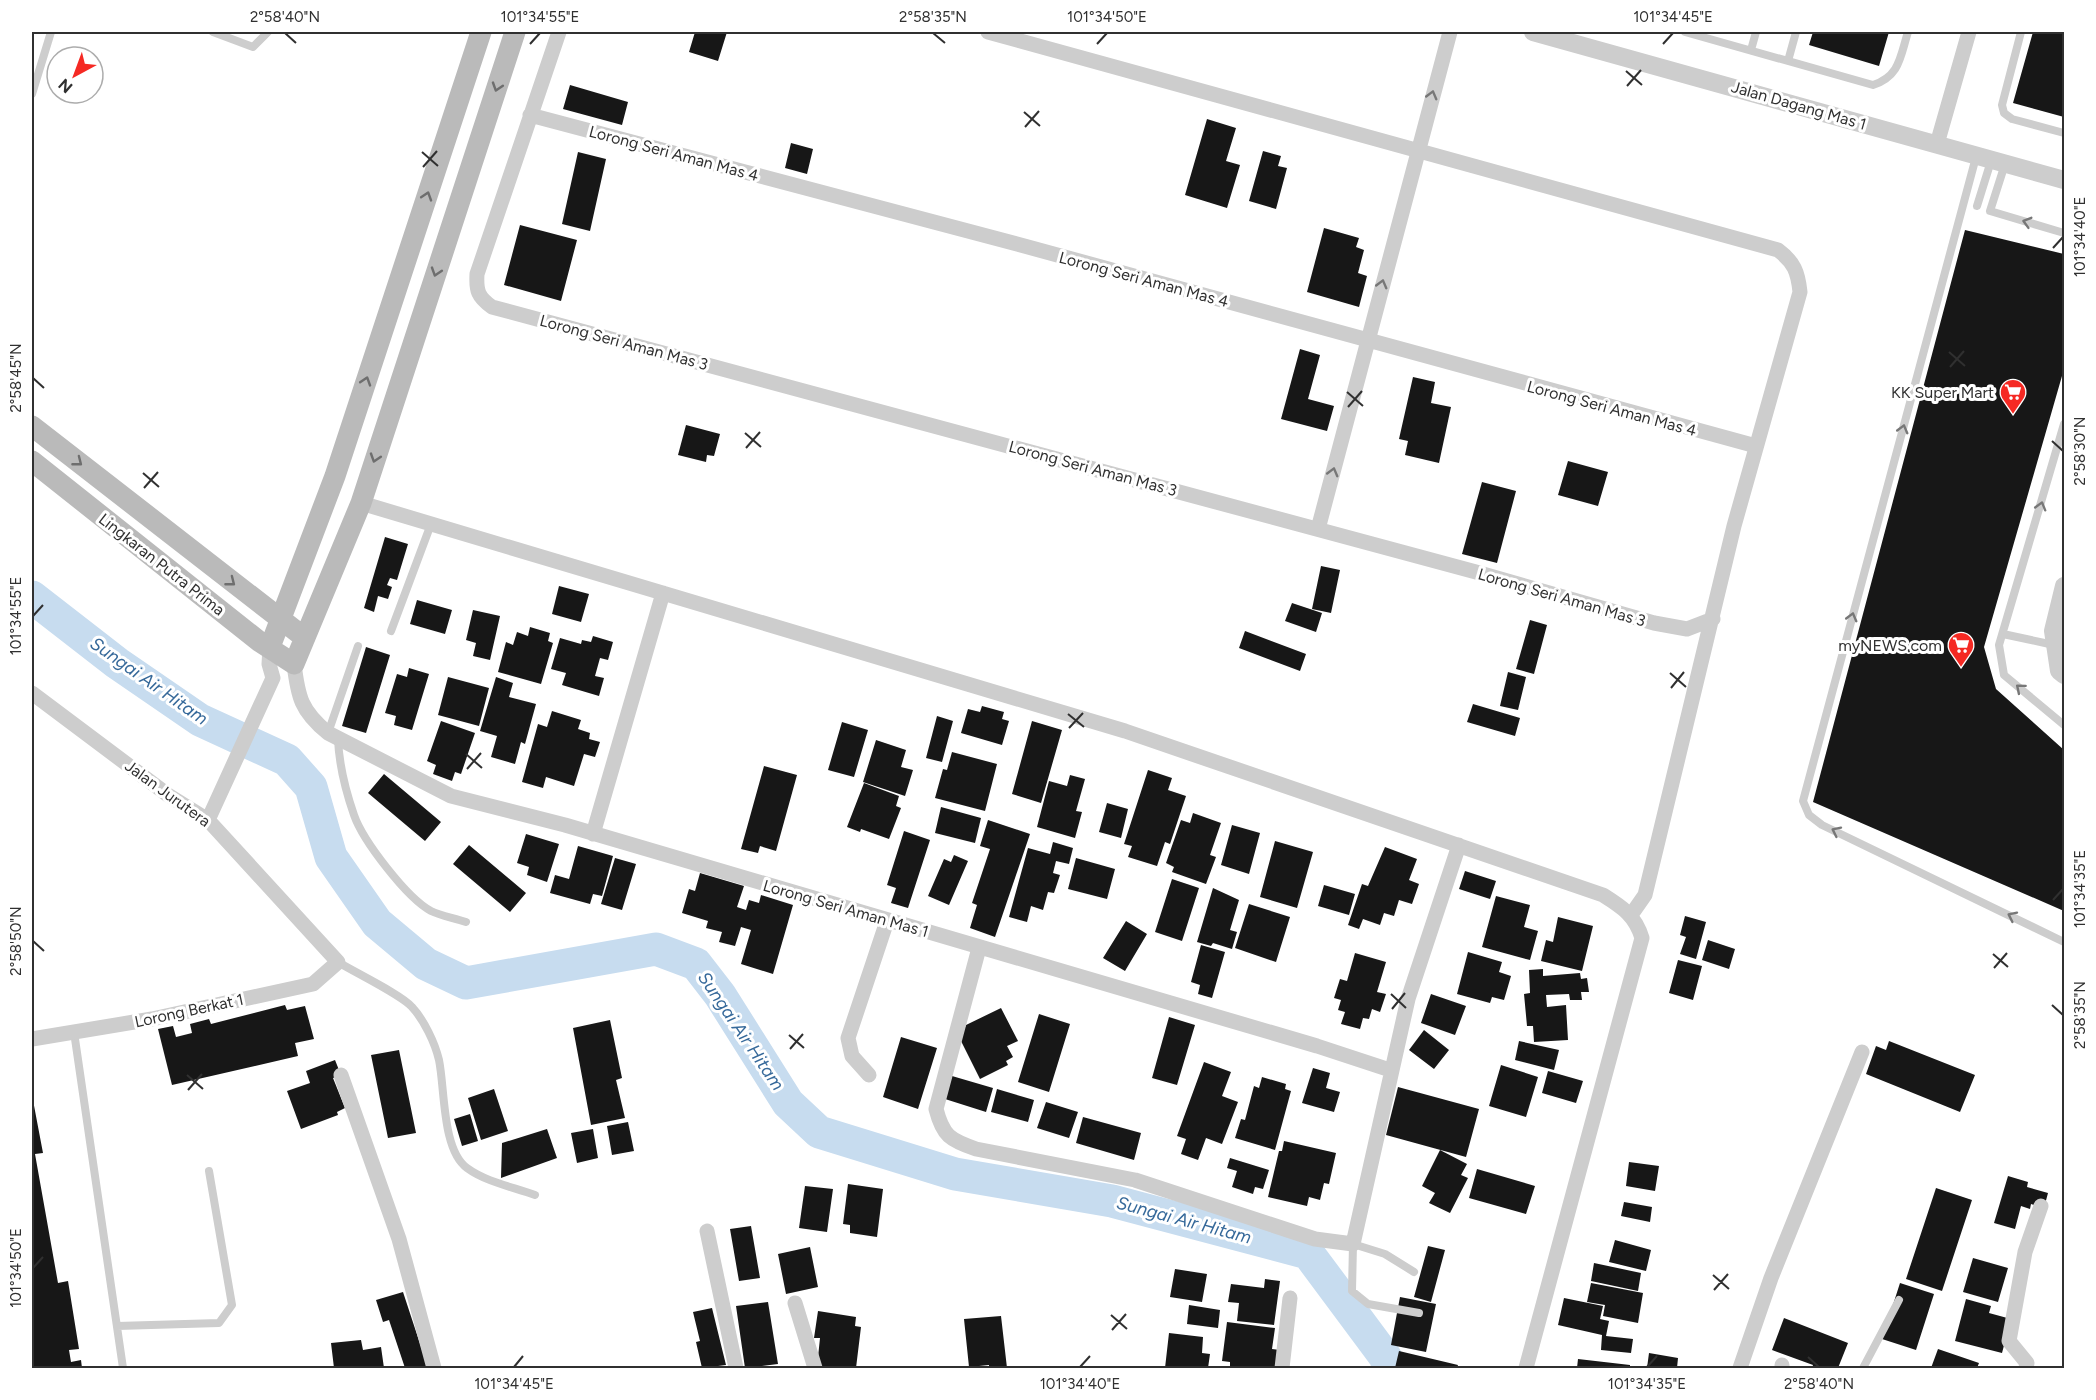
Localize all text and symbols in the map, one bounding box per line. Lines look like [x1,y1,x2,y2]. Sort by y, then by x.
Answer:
text: 2°58'40"N [250,8,320,26]
text: 101°34'55"E [501,8,579,26]
text: 2°58'35"N [899,8,967,26]
text: 101°34'50"E [1067,8,1147,26]
text: 101°34'45"E [1633,8,1713,26]
north arrow [45,45,105,105]
text: N [55,75,76,97]
street label: Jalan Dagang Mas 1 [1729,77,1869,134]
one-way arrow [492,81,504,92]
one-way arrow [1425,90,1438,100]
street label: Lorong Seri Aman Mas 4 [587,122,761,185]
one-way arrow [419,191,432,202]
text: 101°34'40"E [2071,197,2089,277]
one-way arrow [2022,217,2033,229]
street label: Lorong Seri Aman Mas 4 [1057,248,1231,311]
one-way arrow [431,266,444,277]
one-way arrow [1375,279,1388,289]
street label: Lorong Seri Aman Mas 3 [538,311,710,374]
text: 2°58'45"N [7,343,25,413]
one-way arrow [359,376,371,387]
street label: Lorong Seri Aman Mas 4 [1525,377,1699,440]
supermarket icon: KK Super Mart [1998,377,2028,415]
place label: KK Super Mart [1891,383,1994,402]
text: 2°58'30"N [2071,417,2089,485]
one-way arrow [1895,424,1908,434]
street label: Lorong Seri Aman Mas 3 [1007,437,1179,500]
one-way arrow [370,452,383,463]
one-way arrow [71,455,82,466]
one-way arrow [1325,467,1338,477]
one-way arrow [2034,501,2046,512]
street label: Lingkaran Putra Prima [95,509,228,619]
street label: Lorong Seri Aman Mas 3 [1476,564,1648,631]
one-way arrow [224,575,235,586]
text: 101°34'55"E [7,577,25,655]
one-way arrow [1845,612,1858,622]
supermarket icon: myNEWS.com [1946,630,1976,668]
water label: Sungai Air Hitam [86,632,212,730]
place label: myNEWS.com [1838,636,1942,655]
one-way arrow [2016,684,2027,695]
street label: Jalan Jurutera [121,756,214,831]
one-way arrow [1832,827,1843,839]
text: 101°34'35"E [2071,850,2089,928]
street label: Lorong Seri Aman Mas 1 [761,876,931,941]
text: 2°58'50"N [7,906,25,976]
one-way arrow [2007,912,2018,924]
water label: Sungai Air Hitam [693,967,789,1095]
text: 2°58'35"N [2071,981,2089,1049]
street label: Lorong Berkat 1 [133,990,245,1031]
water label: Sungai Air Hitam [1114,1191,1254,1249]
text: 101°34'50"E [7,1228,25,1308]
text: 101°34'45"E [474,1375,554,1393]
text: 101°34'40"E [1040,1375,1120,1393]
text: 101°34'35"E [1608,1375,1686,1393]
text: 2°58'40"N [1784,1375,1854,1393]

